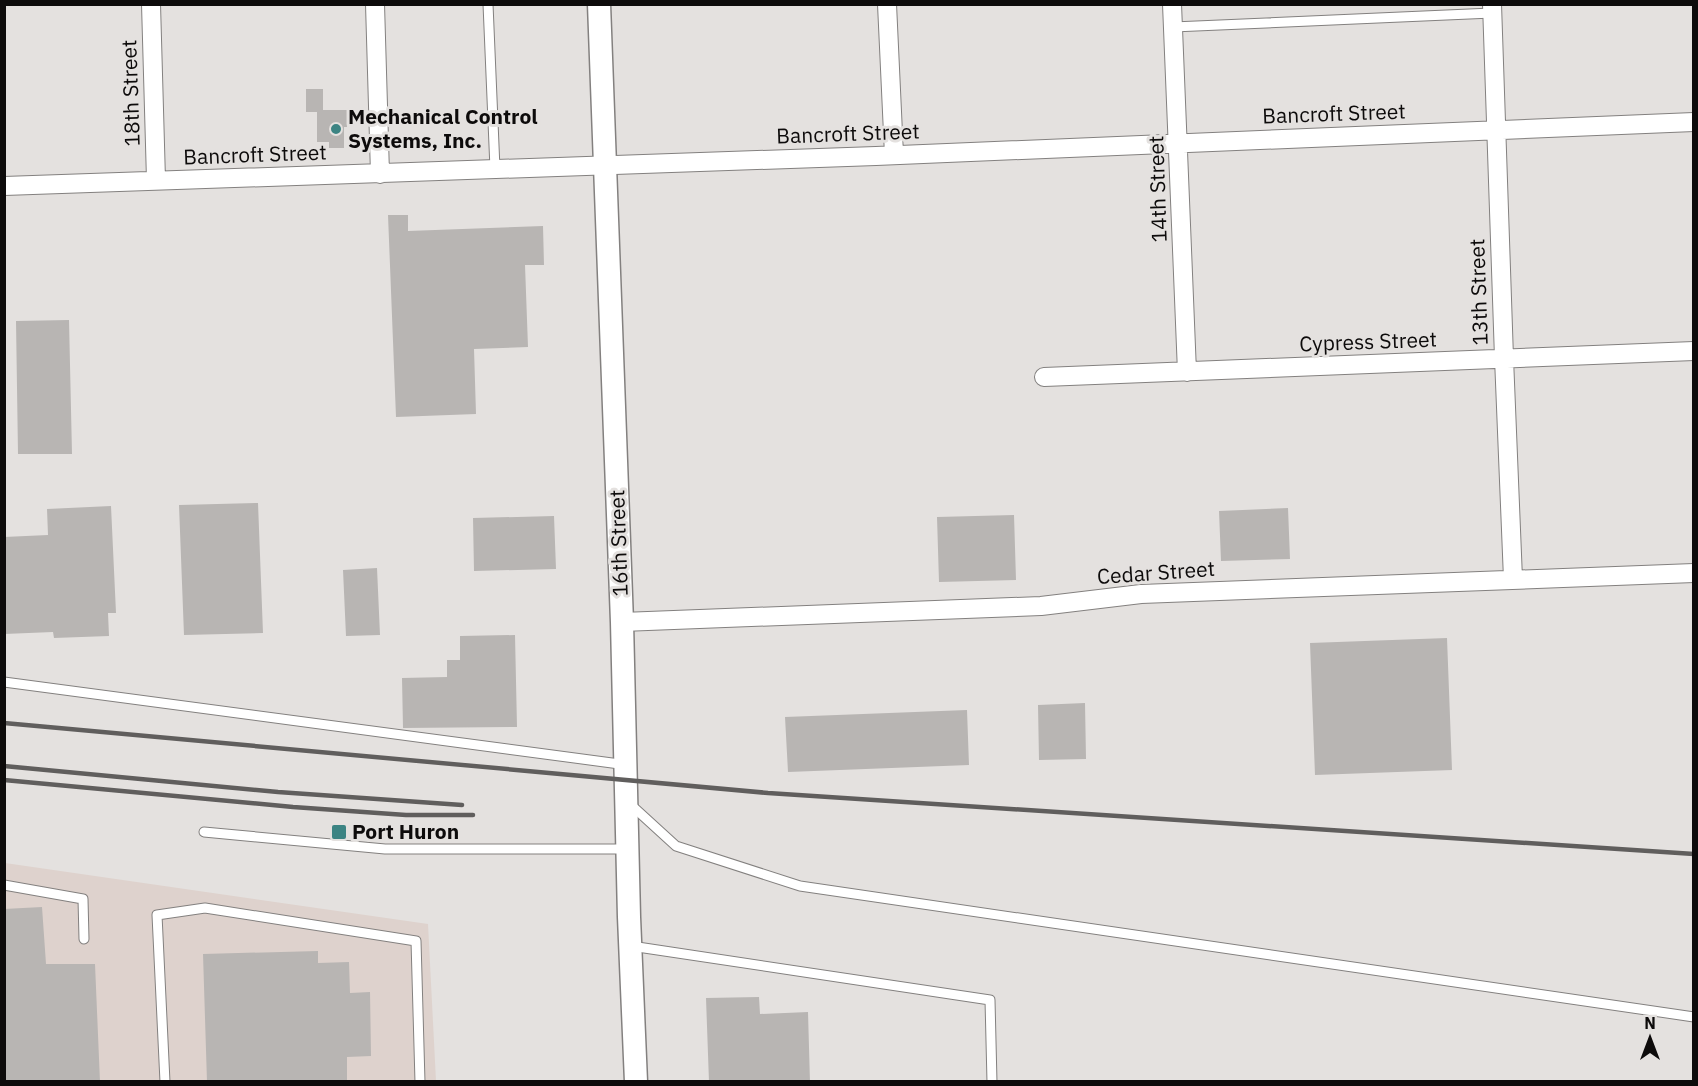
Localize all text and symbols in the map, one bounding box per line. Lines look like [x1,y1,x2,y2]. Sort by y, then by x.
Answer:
street label: 18th Street [114,39,146,147]
street label: Bancroft Street [1262,97,1406,129]
place label: Mechanical Control Systems, Inc. [348,102,538,154]
street label: Bancroft Street [776,117,920,149]
marker: Mechanical Control Systems, Inc. [329,122,343,136]
street label: 14th Street [1141,135,1173,243]
street label: Bancroft Street [183,138,327,170]
street label: 13th Street [1462,238,1494,346]
street label: Cypress Street [1299,325,1437,357]
street label: 16th Street [602,489,634,597]
street label: Cedar Street [1096,554,1216,590]
place label: Port Huron [352,817,459,845]
marker: Port Huron [330,823,348,841]
north arrow [1620,1008,1680,1068]
text: N [1644,1013,1656,1033]

